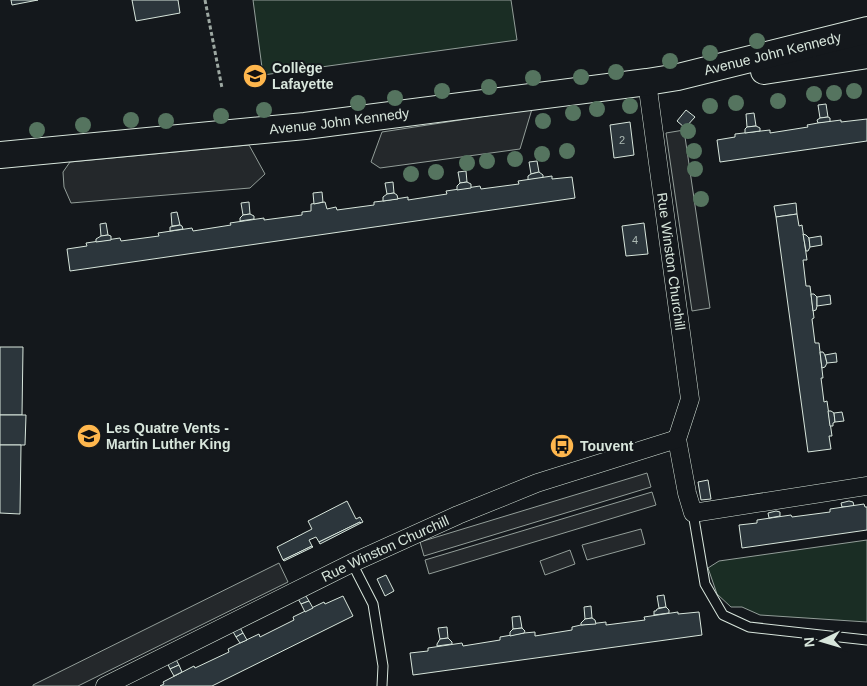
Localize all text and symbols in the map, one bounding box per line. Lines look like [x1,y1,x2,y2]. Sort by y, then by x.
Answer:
street label: Avenue John Kennedy [702,29,843,78]
place label: Collège Lafayette [272,60,334,92]
school or university icon: Collège Lafayette [242,63,268,89]
street label: Avenue John Kennedy [269,105,410,137]
house number: 2 [619,134,625,146]
street label: Rue Winston Churchill [654,192,689,331]
house number: 4 [632,234,638,246]
place label: Les Quatre Vents - Martin Luther King [106,420,230,452]
school or university icon: Les Quatre Vents - Martin Luther King [76,423,102,449]
bus stop icon: Touvent [549,433,575,459]
place label: Touvent [580,438,634,454]
street label: Rue Winston Churchill [319,512,451,585]
north arrow [797,616,847,666]
text: N [801,636,817,648]

